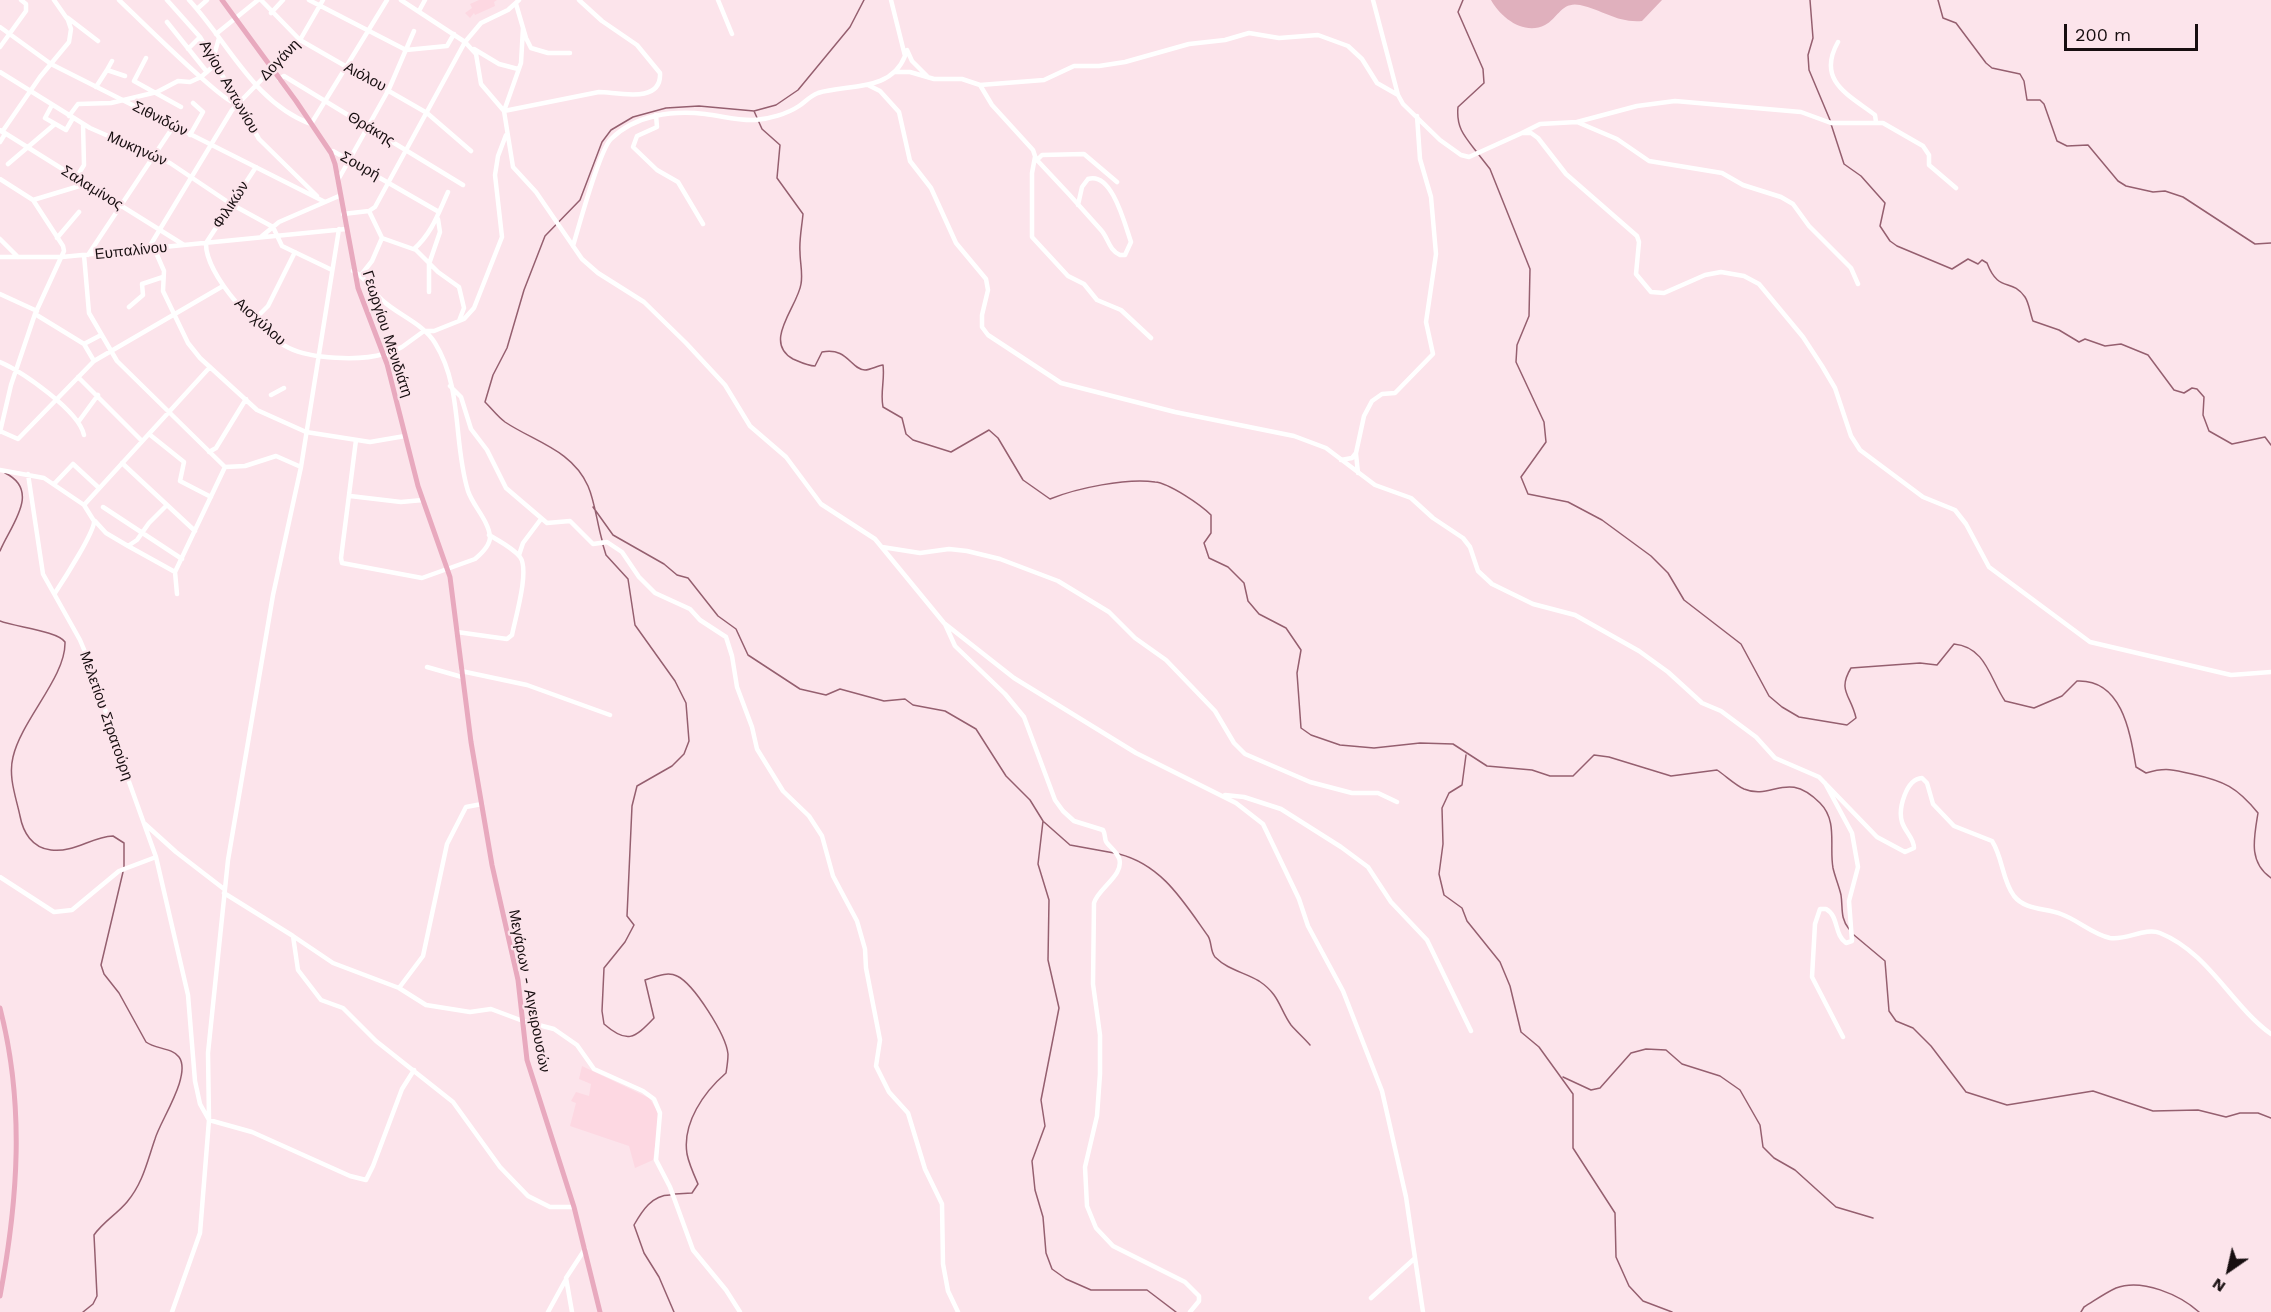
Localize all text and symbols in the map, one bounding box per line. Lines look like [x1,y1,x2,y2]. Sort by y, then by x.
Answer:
scale bar [2067,12,2200,50]
text: 200 m [2075,24,2131,45]
street label: Δογάνη [256,36,304,84]
street label: Αγίου Αντωνίου [195,37,263,137]
street label: Αιόλου [341,58,389,96]
street label: Σιθνιδών [129,98,191,140]
street label: Θράκης [344,108,398,150]
street label: Μυκηνών [104,128,170,170]
street label: Σουρή [337,148,383,184]
street label: Σαλαμίνος [58,162,126,214]
street label: Φιλικών [209,178,253,232]
street label: Ευπαλίνου [94,238,168,264]
street label: Γεωργίου Μενιδιάτη [358,268,416,400]
street label: Αισχύλου [231,294,289,350]
street label: Μελετίου Στρατούρη [75,649,137,783]
street label: Μεγάρων - Αιγειρουσών [504,908,554,1074]
north arrow [2199,1240,2259,1300]
text: N [2208,1274,2229,1297]

